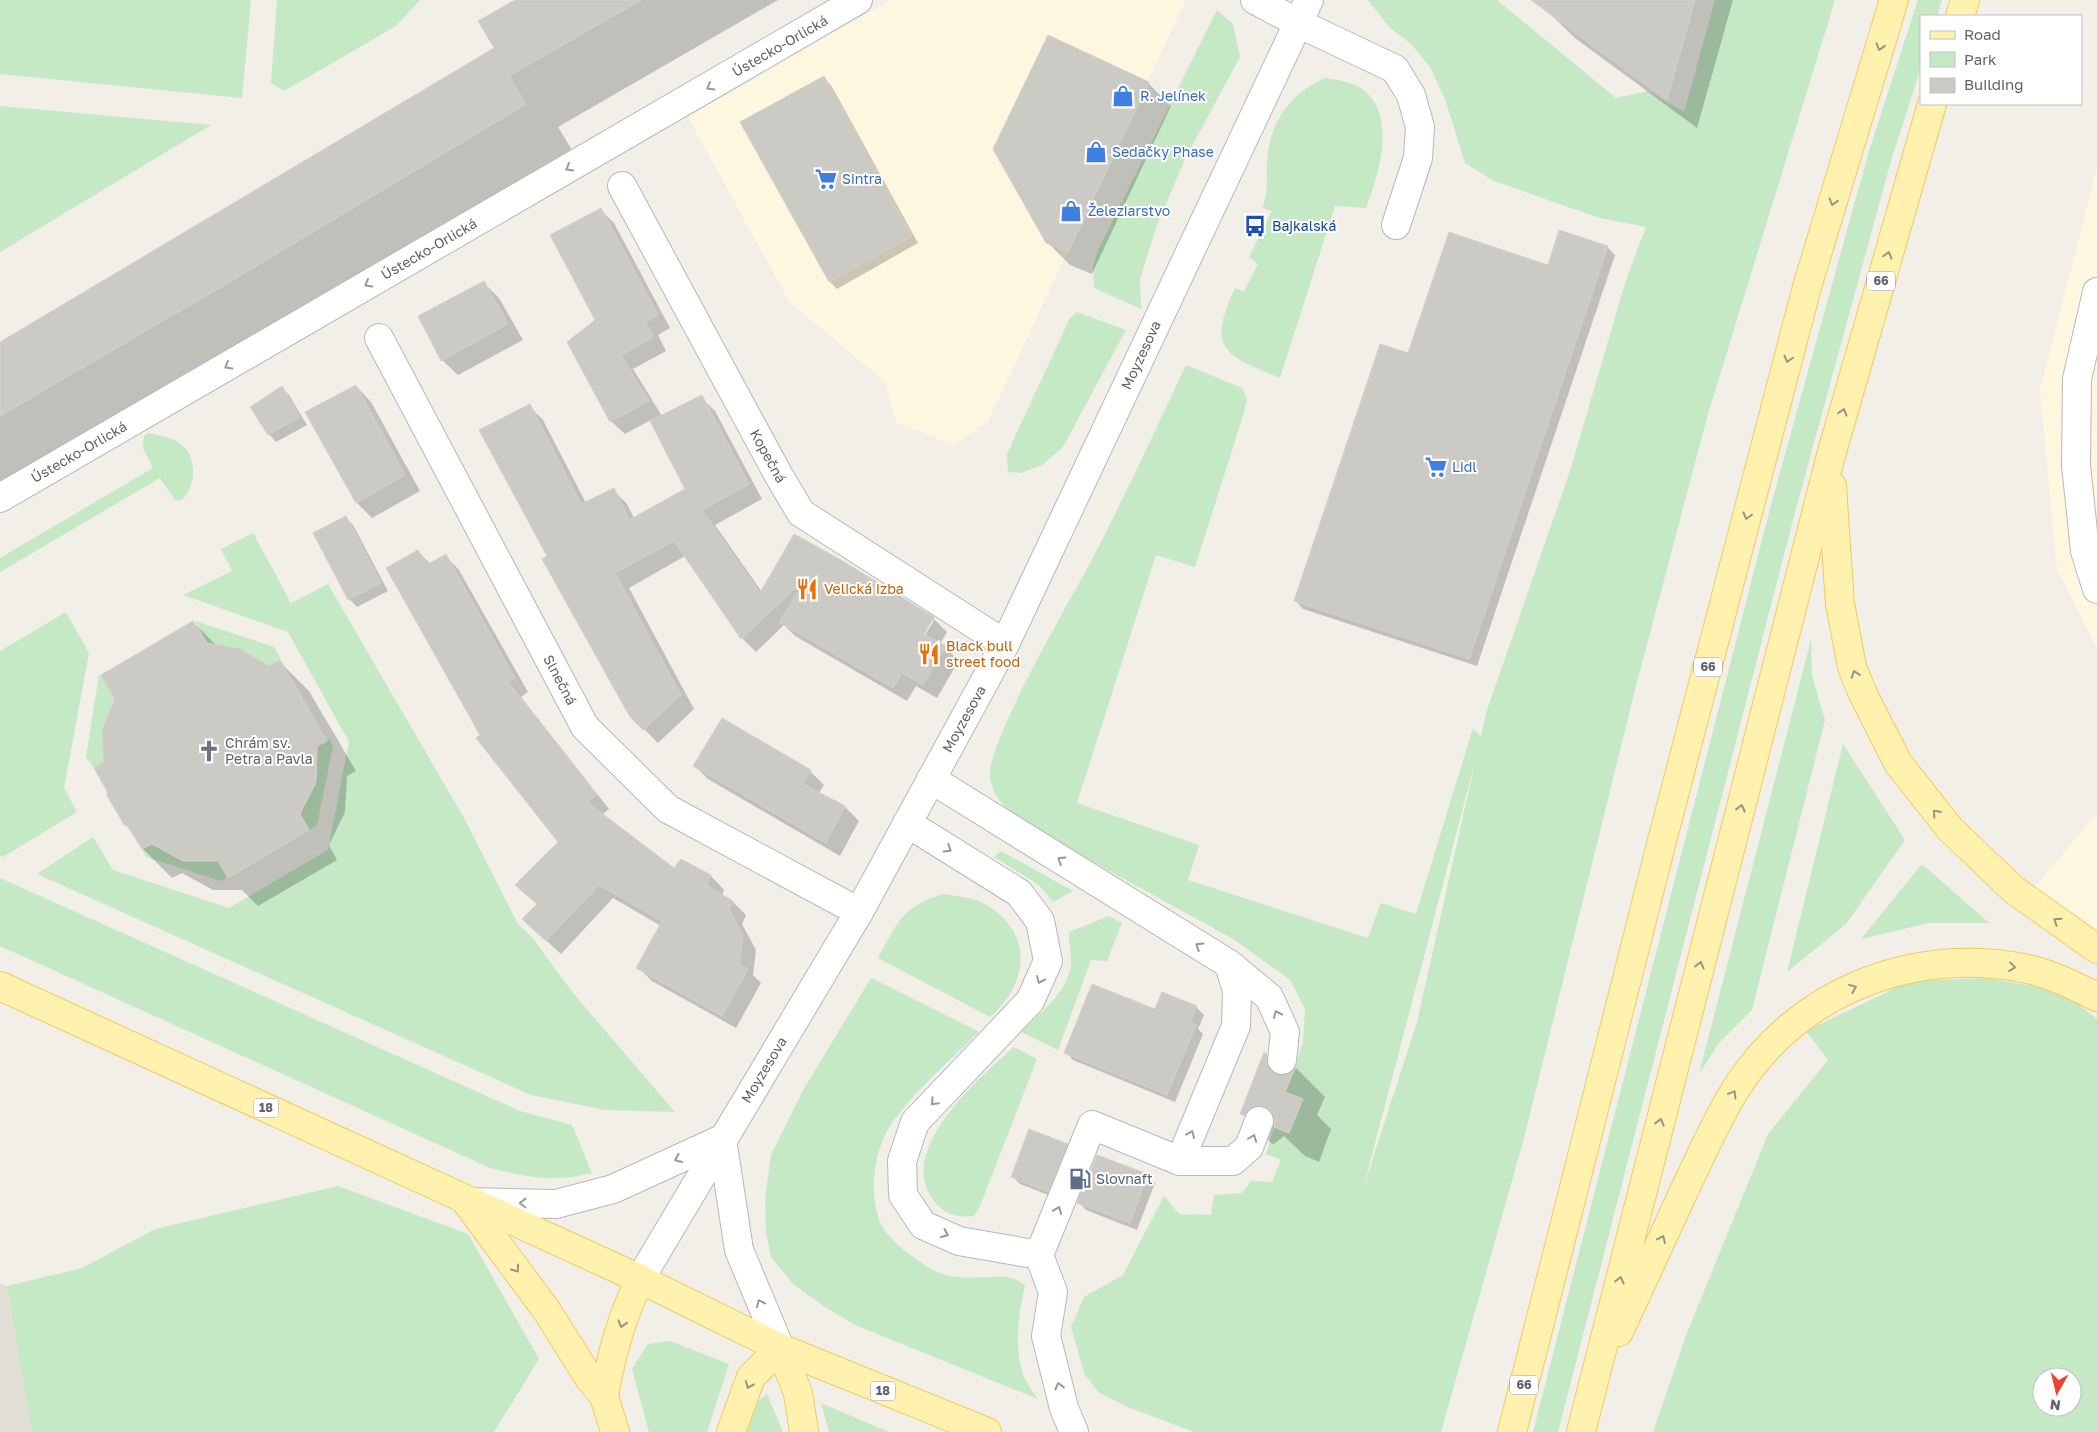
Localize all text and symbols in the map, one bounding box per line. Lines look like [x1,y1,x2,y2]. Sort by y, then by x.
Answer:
street label: Ústecko-Orlická [729,11,831,80]
legend [1920,15,2082,105]
text: Road [1964,25,2001,43]
one-way arrow [1875,42,1885,50]
text: Park [1964,50,1997,68]
text: Building [1964,75,2024,93]
one-way arrow [707,80,716,90]
shop icon: R. Jelínek [1110,83,1136,109]
place label: R. Jelínek [1140,87,1206,104]
shop icon: Sedačky Phase [1083,139,1109,165]
place label: Sedačky Phase [1112,143,1214,160]
one-way arrow [566,161,575,171]
supermarket icon: Sintra [813,166,839,192]
place label: Sintra [842,170,882,187]
shop icon: Železiarstvo [1058,198,1084,224]
one-way arrow [1828,198,1838,206]
place label: Železiarstvo [1088,202,1170,219]
bus stop icon: Bajkalská [1242,213,1268,239]
street label: Ústecko-Orlická [378,214,480,283]
place label: Bajkalská [1272,217,1336,234]
one-way arrow [1883,252,1893,260]
road number: 66 [1867,272,1895,290]
one-way arrow [365,278,374,288]
street label: Moyzesova [1117,318,1164,392]
one-way arrow [1784,354,1794,362]
one-way arrow [224,359,233,369]
one-way arrow [1838,408,1848,416]
street label: Ústecko-Orlická [28,417,130,486]
street label: Kopečná [747,426,790,486]
supermarket icon: Lidl [1423,454,1449,480]
place label: Lidl [1452,458,1477,475]
one-way arrow [1742,511,1753,520]
restaurant icon: Velická Izba [794,576,820,602]
place label: Velická Izba [824,580,904,597]
place label: Black bull street food [946,637,1020,670]
restaurant icon: Black bull street food [916,641,942,667]
street label: Slnečná [540,652,581,708]
road number: 66 [1694,658,1722,676]
one-way arrow [1851,670,1861,678]
street label: Moyzesova [938,682,989,755]
place label: Chrám sv. Petra a Pavla [225,734,313,767]
church icon: Chrám sv. Petra a Pavla [196,738,222,764]
one-way arrow [1735,804,1745,812]
one-way arrow [1933,810,1942,819]
one-way arrow [943,842,952,852]
one-way arrow [1058,856,1067,866]
one-way arrow [2053,918,2063,927]
one-way arrow [1196,942,1205,952]
one-way arrow [1695,961,1705,970]
one-way arrow [2007,961,2016,971]
one-way arrow [1035,975,1046,984]
one-way arrow [1848,983,1857,994]
one-way arrow [1273,1010,1283,1019]
street label: Moyzesova [737,1034,790,1106]
one-way arrow [1727,1090,1737,1099]
one-way arrow [931,1096,940,1105]
road number: 18 [254,1098,278,1118]
one-way arrow [1654,1118,1665,1127]
one-way arrow [1185,1130,1196,1139]
one-way arrow [1247,1134,1257,1143]
one-way arrow [674,1153,683,1164]
fuel station icon: Slovnaft [1067,1166,1093,1192]
place label: Slovnaft [1096,1170,1153,1187]
one-way arrow [519,1198,527,1208]
one-way arrow [1051,1206,1062,1215]
one-way arrow [940,1228,949,1239]
one-way arrow [1656,1235,1666,1244]
one-way arrow [510,1263,519,1273]
one-way arrow [1614,1275,1625,1284]
one-way arrow [756,1299,767,1308]
one-way arrow [617,1320,627,1328]
north arrow [2032,1367,2082,1417]
road number: 66 [1510,1376,1538,1394]
one-way arrow [745,1380,755,1388]
road number: 18 [870,1382,896,1400]
one-way arrow [1054,1382,1064,1390]
text: N [2049,1396,2062,1415]

